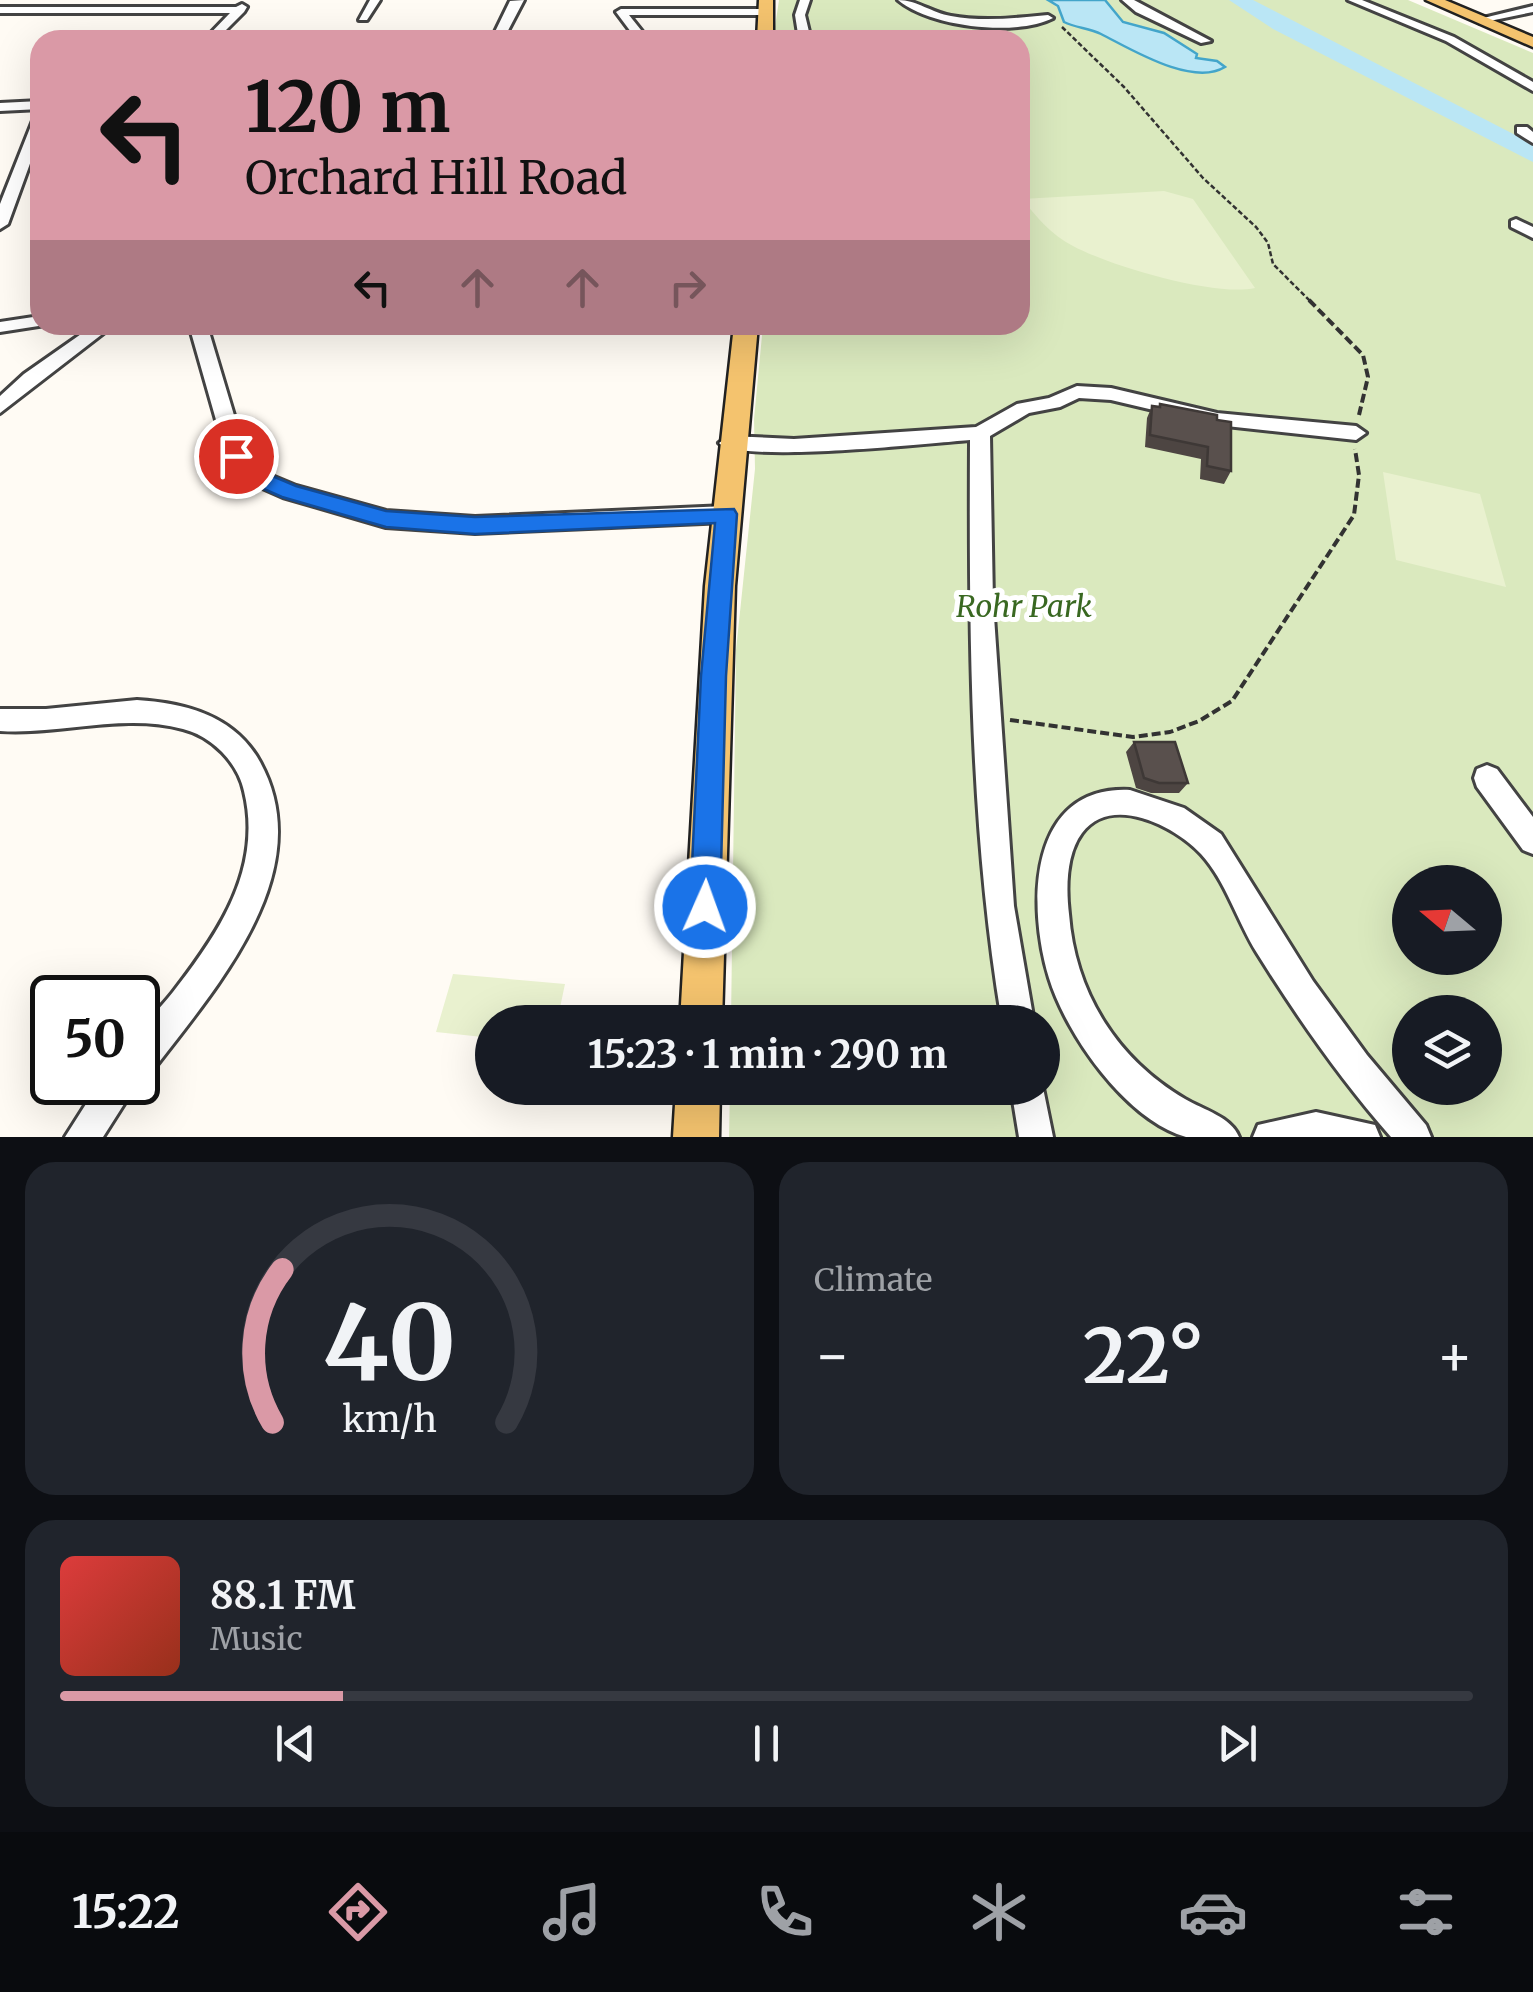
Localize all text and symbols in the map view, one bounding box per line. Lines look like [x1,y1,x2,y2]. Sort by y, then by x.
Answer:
text: 120 m [245,63,450,151]
icon: left [80,70,210,200]
text: Orchard Hill Road [245,150,627,206]
icon: left [345,260,400,315]
icon: ahead [450,260,505,315]
icon: ahead [555,260,610,315]
icon: right [660,260,715,315]
pin [194,414,279,499]
icon: arrive [209,429,264,484]
park label: Rohr Park [956,587,1093,625]
position arrow [653,855,757,959]
north arrow [1392,865,1502,975]
map controls [1392,865,1502,1105]
speed limit sign: 50 [30,975,160,1105]
button: layers [1392,995,1502,1105]
text: 15:23 · 1 min · 290 m [588,1031,947,1078]
text: Climate [814,1260,932,1300]
text: 40 [323,1278,456,1408]
text: 22° [1083,1309,1204,1403]
text: − [814,1321,851,1390]
text: + [1436,1321,1473,1390]
text: km/h [342,1397,437,1442]
text: 88.1 FM [210,1572,355,1619]
text: Music [210,1619,303,1659]
icon: previous [268,1716,323,1771]
icon: pause [739,1716,794,1771]
icon: next [1210,1716,1265,1771]
icon: directions [323,1877,393,1947]
icon: music [537,1877,607,1947]
icon: phone [750,1877,820,1947]
icon: climate [964,1877,1034,1947]
icon: car [1178,1877,1248,1947]
icon: filters [1391,1877,1461,1947]
text: 15:22 [72,1884,180,1940]

